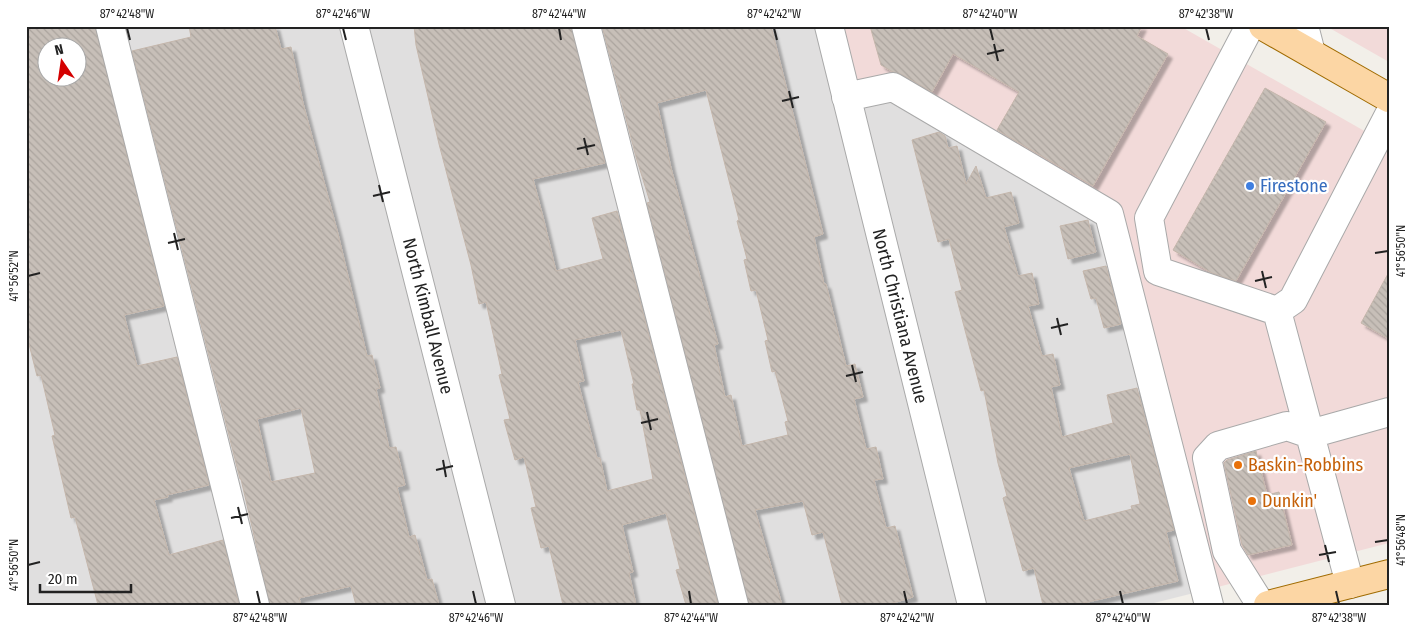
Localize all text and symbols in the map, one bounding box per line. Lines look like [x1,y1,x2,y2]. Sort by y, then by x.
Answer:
text: 87°42'48"W [100,7,154,21]
text: 87°42'46"W [316,7,370,21]
text: 87°42'44"W [532,7,586,21]
text: 87°42'42"W [747,7,801,21]
text: 87°42'40"W [963,7,1017,21]
text: 87°42'38"W [1179,7,1233,21]
north arrow [38,38,88,88]
text: N [53,41,65,59]
place label: Firestone [1260,175,1328,197]
marker: Firestone [1244,180,1256,192]
text: 41°56'50"N [1394,225,1408,277]
street label: North Christiana Avenue [868,226,932,406]
street label: North Kimball Avenue [398,236,458,396]
text: 41°56'52"N [7,250,21,302]
place label: Baskin-Robbins [1248,454,1363,476]
marker: Baskin-Robbins [1232,459,1244,471]
place label: Dunkin' [1262,490,1317,512]
marker: Dunkin' [1246,495,1258,507]
text: 41°56'48"N [1394,514,1408,566]
text: 41°56'50"N [7,539,21,591]
scale bar [40,561,131,593]
text: 20 m [48,570,78,588]
text: 87°42'48"W [233,611,287,625]
text: 87°42'46"W [449,611,503,625]
text: 87°42'44"W [664,611,718,625]
text: 87°42'42"W [880,611,934,625]
text: 87°42'40"W [1096,611,1150,625]
text: 87°42'38"W [1312,611,1366,625]

